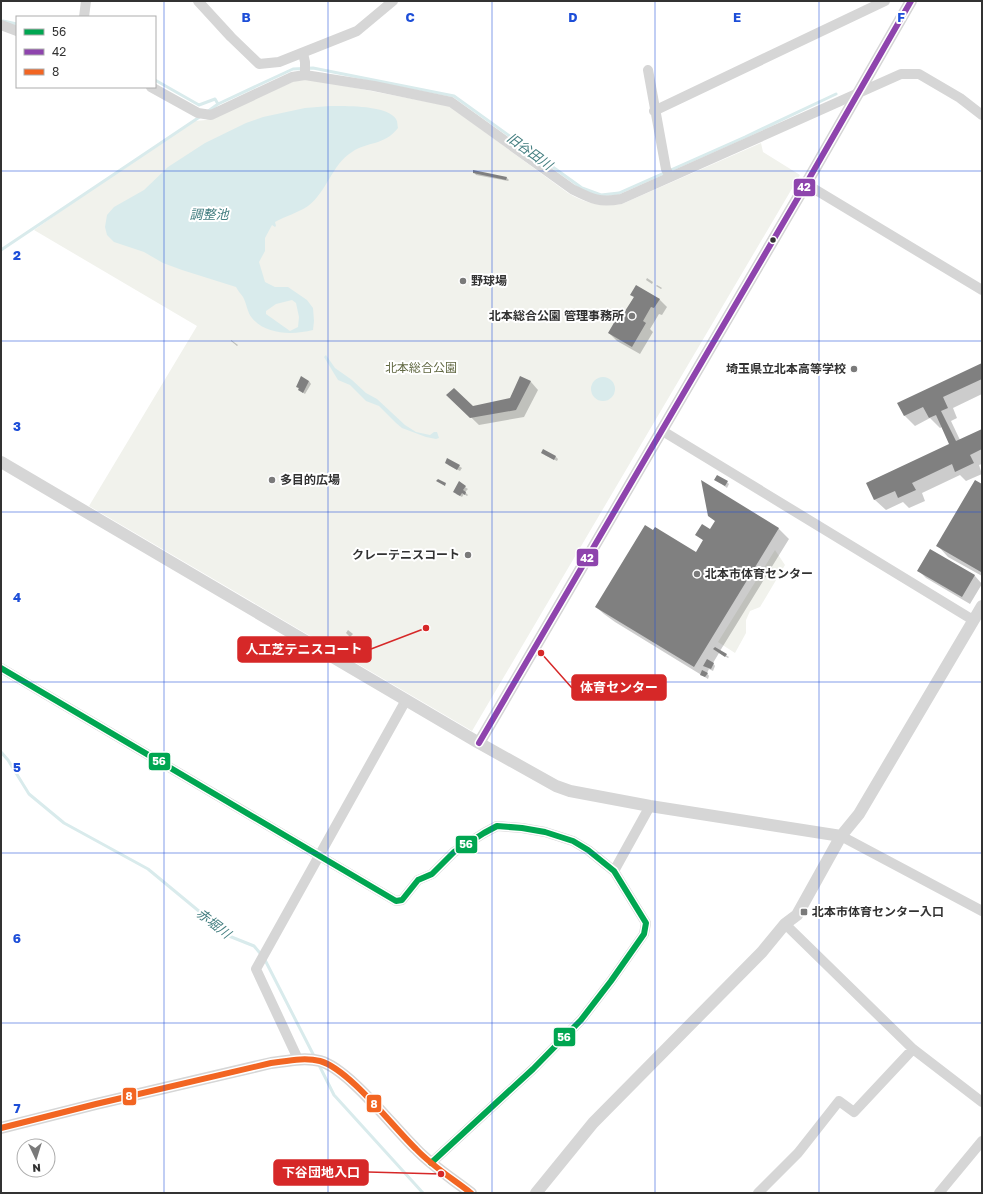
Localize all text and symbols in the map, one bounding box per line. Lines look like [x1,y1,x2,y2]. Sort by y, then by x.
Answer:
text: B [241,9,251,25]
text: C [405,9,415,25]
text: D [568,9,578,25]
text: E [733,9,741,25]
text: F [897,9,905,25]
legend [16,16,156,88]
text: 56 [52,24,66,39]
text: 42 [52,44,66,59]
text: 8 [52,64,59,79]
water label: 旧谷田川 [504,129,557,174]
line badge: 42 [793,178,816,197]
text: 42 [797,180,811,193]
water label: 調整池 [189,206,230,222]
unlabelled marker [768,235,778,245]
text: 2 [13,247,21,263]
place label: 野球場 [471,273,507,288]
marker: 野球場 [458,276,468,286]
place label: 北本総合公園 管理事務所 [489,308,624,323]
marker: 北本総合公園 管理事務所 [627,311,637,321]
park label: 北本総合公園 [385,360,457,375]
place label: 埼玉県立北本高等学校 [726,361,846,376]
marker: 埼玉県立北本高等学校 [849,364,859,374]
text: 3 [13,418,21,434]
place label: 多目的広場 [280,472,340,487]
marker: 多目的広場 [267,475,277,485]
place label: クレーテニスコート [352,547,460,562]
line badge: 42 [576,548,599,567]
marker: クレーテニスコート [463,550,473,560]
text: 42 [580,551,594,564]
place label: 北本市体育センター [705,566,813,581]
marker: 北本市体育センター [692,569,702,579]
text: 4 [13,589,21,605]
callout: 人工芝テニスコート [238,637,371,662]
text: 人工芝テニスコート [245,641,363,657]
callout: 体育センター [572,675,666,700]
text: 体育センター [580,679,658,695]
line badge: 56 [148,752,171,771]
text: 56 [152,754,166,767]
text: 5 [13,759,21,775]
line badge: 56 [455,835,478,854]
text: 56 [459,837,473,850]
place label: 北本市体育センター入口 [812,904,944,919]
water label: 赤堀川 [194,905,236,943]
marker: 北本市体育センター入口 [799,907,809,917]
text: 6 [13,930,21,946]
line badge: 56 [553,1027,576,1047]
text: 56 [557,1030,571,1043]
line badge: 8 [122,1087,137,1106]
text: 8 [125,1089,133,1102]
line badge: 8 [366,1094,382,1113]
text: 8 [370,1097,378,1110]
text: 7 [13,1100,21,1116]
north arrow [16,1138,56,1178]
callout: 下谷団地入口 [274,1160,368,1185]
text: N [32,1162,41,1175]
text: 下谷団地入口 [282,1164,360,1180]

